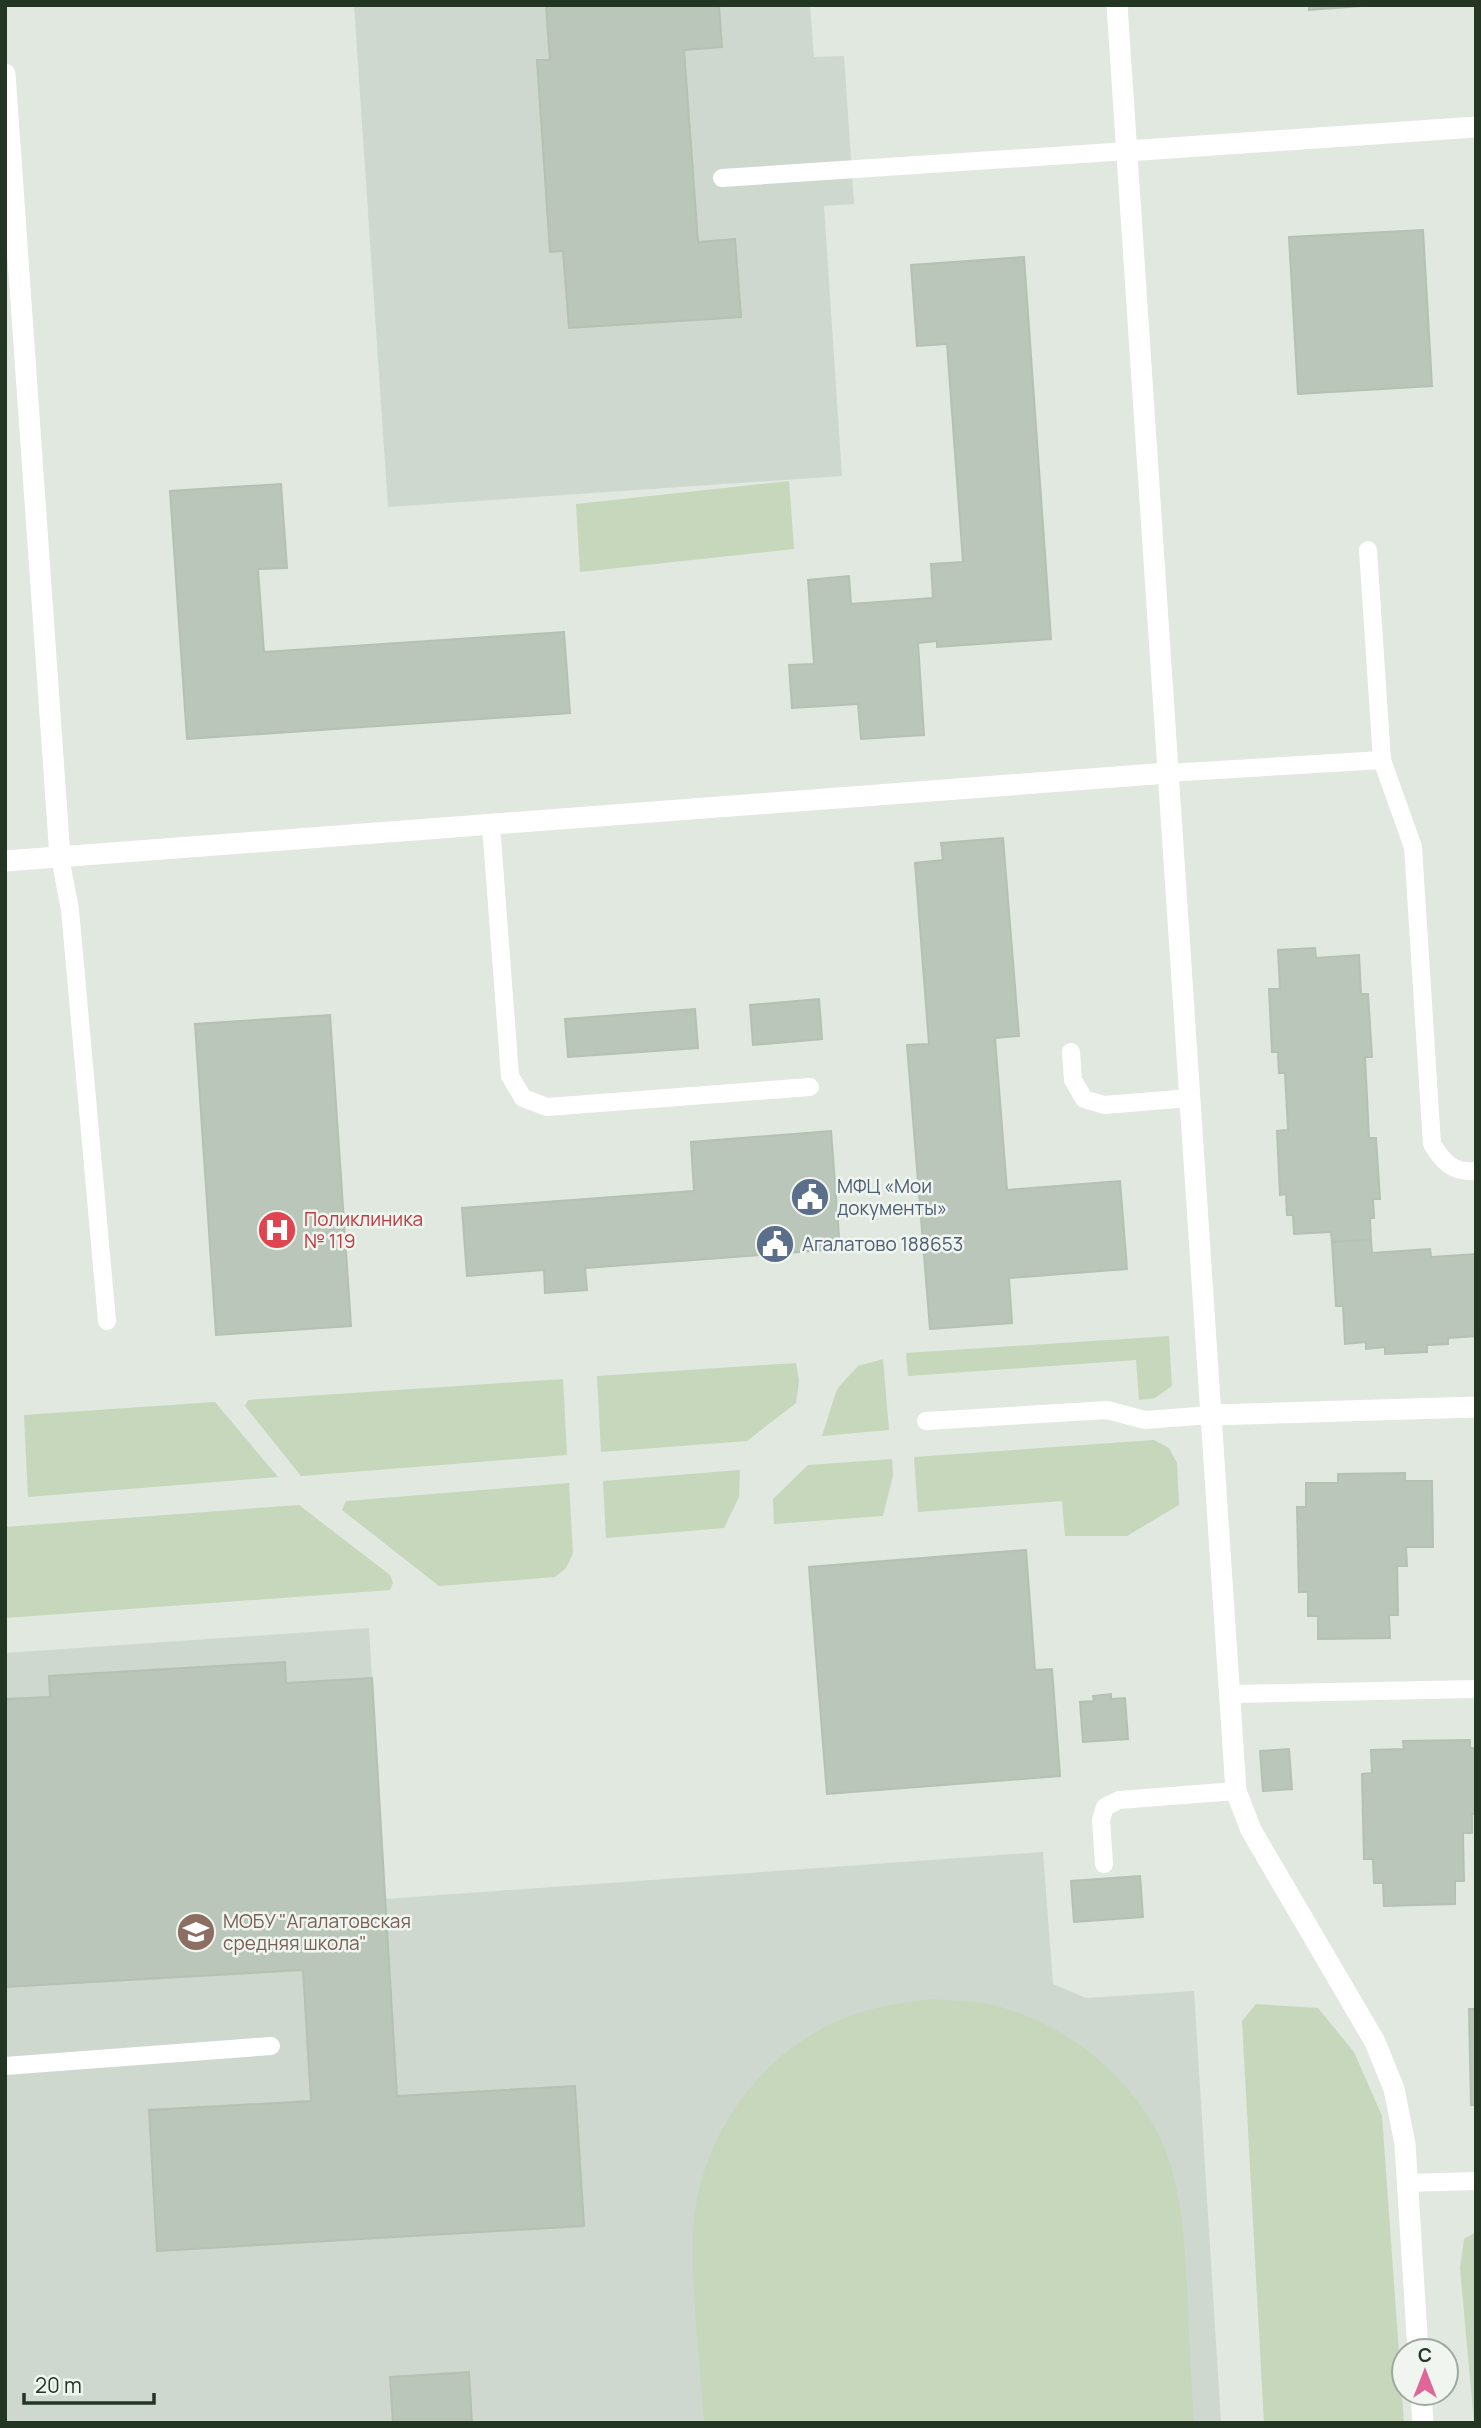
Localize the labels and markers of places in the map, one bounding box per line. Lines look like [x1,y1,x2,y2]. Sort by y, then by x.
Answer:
place label: МФЦ «Мои документы» [837,1173,947,1221]
public building icon: МФЦ «Мои документы» [789,1176,831,1218]
place label: Поликлиника № 119 [304,1206,423,1254]
hospital icon: Поликлиника № 119 [256,1209,298,1251]
public building icon: Агалатово 188653 [754,1223,796,1265]
place label: Агалатово 188653 [802,1231,963,1257]
place label: МОБУ "Агалатовская средняя школа" [223,1908,411,1956]
school or university icon: МОБУ "Агалатовская средняя школа" [175,1911,217,1953]

